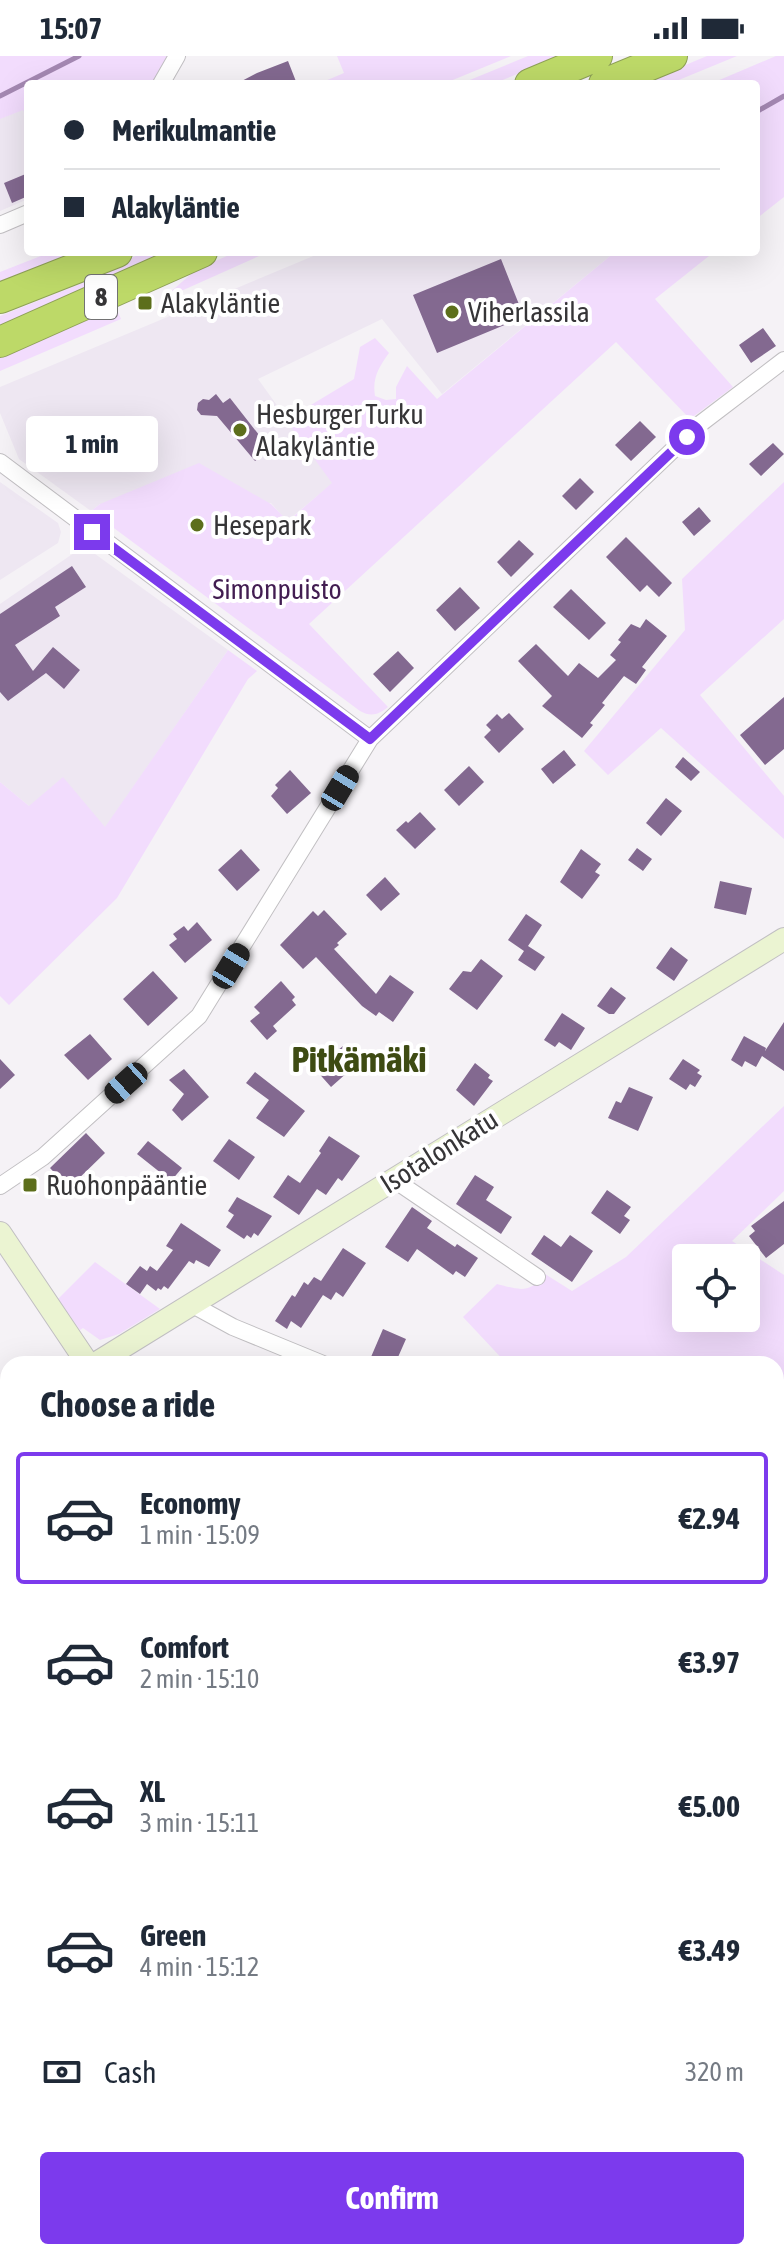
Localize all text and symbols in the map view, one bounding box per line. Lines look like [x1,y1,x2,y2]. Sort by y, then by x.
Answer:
text: 15:07 [40,11,102,45]
text: Merikulmantie [112,113,276,147]
text: Alakyläntie [112,190,240,224]
road number: 8 [85,275,117,319]
place label: Alakyläntie [161,287,280,319]
marker: Alakyläntie [136,294,154,312]
place label: Viherlassila [468,296,590,328]
marker: Viherlassila [443,303,461,321]
place label: Hesburger Turku Alakyläntie [256,398,424,462]
callout: 1 min [26,416,158,472]
route start [669,419,705,455]
marker: Hesburger Turku Alakyläntie [231,421,249,439]
text: 1 min [65,429,119,459]
place label: Hesepark [213,509,311,541]
route end [74,514,110,550]
marker: Hesepark [188,516,206,534]
park label: Simonpuisto [212,573,342,605]
car [317,761,363,815]
car [208,939,254,993]
district label: Pitkämäki [291,1038,427,1080]
car [100,1058,152,1108]
street label: Isotalonkatu [375,1102,503,1200]
place label: Ruohonpääntie [46,1169,207,1201]
marker: Ruohonpääntie [21,1176,39,1194]
map controls [672,1244,760,1332]
button: locate [672,1244,760,1332]
text: Choose a ride [40,1383,215,1425]
icon: car [44,1482,116,1554]
text: Economy [140,1486,241,1520]
text: €2.94 [679,1501,740,1535]
text: 1 min · 15:09 [140,1520,260,1550]
icon: car [44,1626,116,1698]
text: Comfort [140,1630,229,1664]
text: €3.97 [679,1645,740,1679]
text: 2 min · 15:10 [140,1664,259,1694]
icon: car [44,1770,116,1842]
text: XL [140,1774,165,1808]
text: €5.00 [679,1789,740,1823]
text: 3 min · 15:11 [140,1808,259,1838]
icon: car [44,1914,116,1986]
text: Green [140,1918,206,1952]
text: €3.49 [679,1933,740,1967]
text: 4 min · 15:12 [140,1952,259,1982]
icon: cash [40,2050,84,2094]
text: Cash [104,2055,157,2089]
text: 320 m [685,2057,744,2087]
button: Confirm [40,2152,744,2244]

